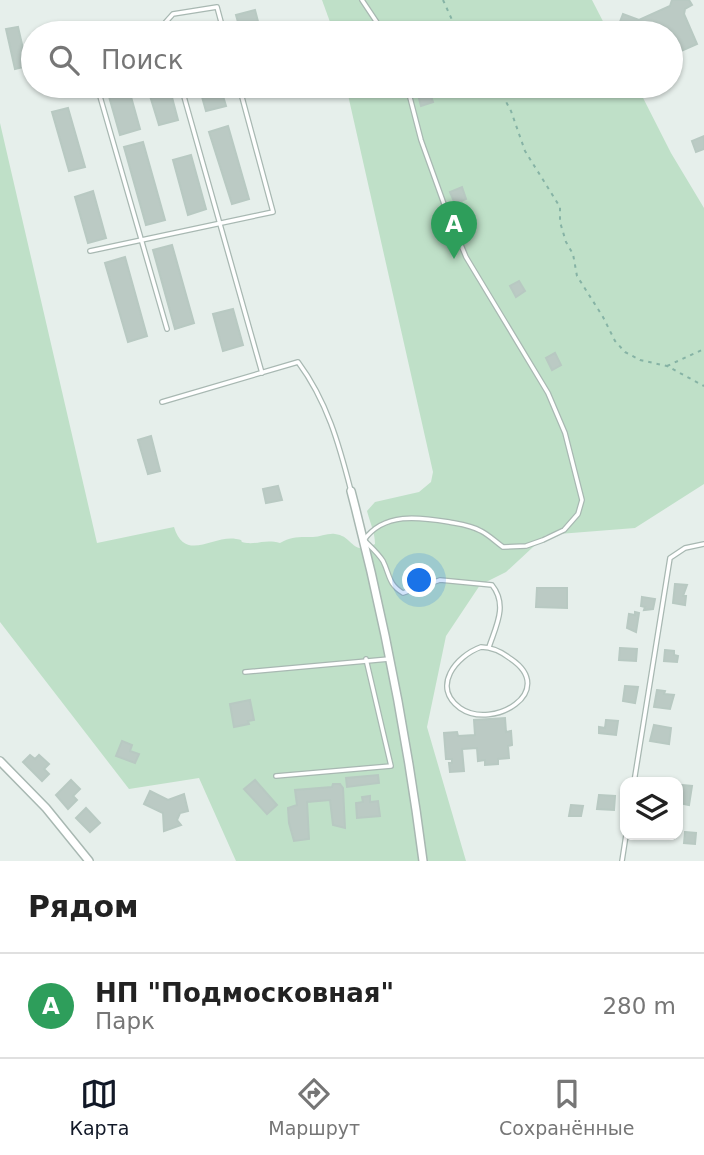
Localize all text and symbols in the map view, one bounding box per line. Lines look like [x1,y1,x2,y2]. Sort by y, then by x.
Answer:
search box [21,21,683,98]
icon: search [45,41,83,79]
text: Поиск [101,45,183,75]
pin: A [431,201,477,259]
your location [402,563,436,597]
map controls [620,777,683,840]
button: layers [620,777,683,840]
text: Рядом [28,889,139,924]
text: НП "Подмосковная" [95,978,394,1008]
text: A [42,993,60,1019]
text: 280 m [602,993,676,1019]
text: Парк [95,1008,155,1034]
tab: Карта [69,1075,129,1139]
tab: Маршрут [268,1075,360,1139]
tab: Сохранённые [499,1075,635,1139]

